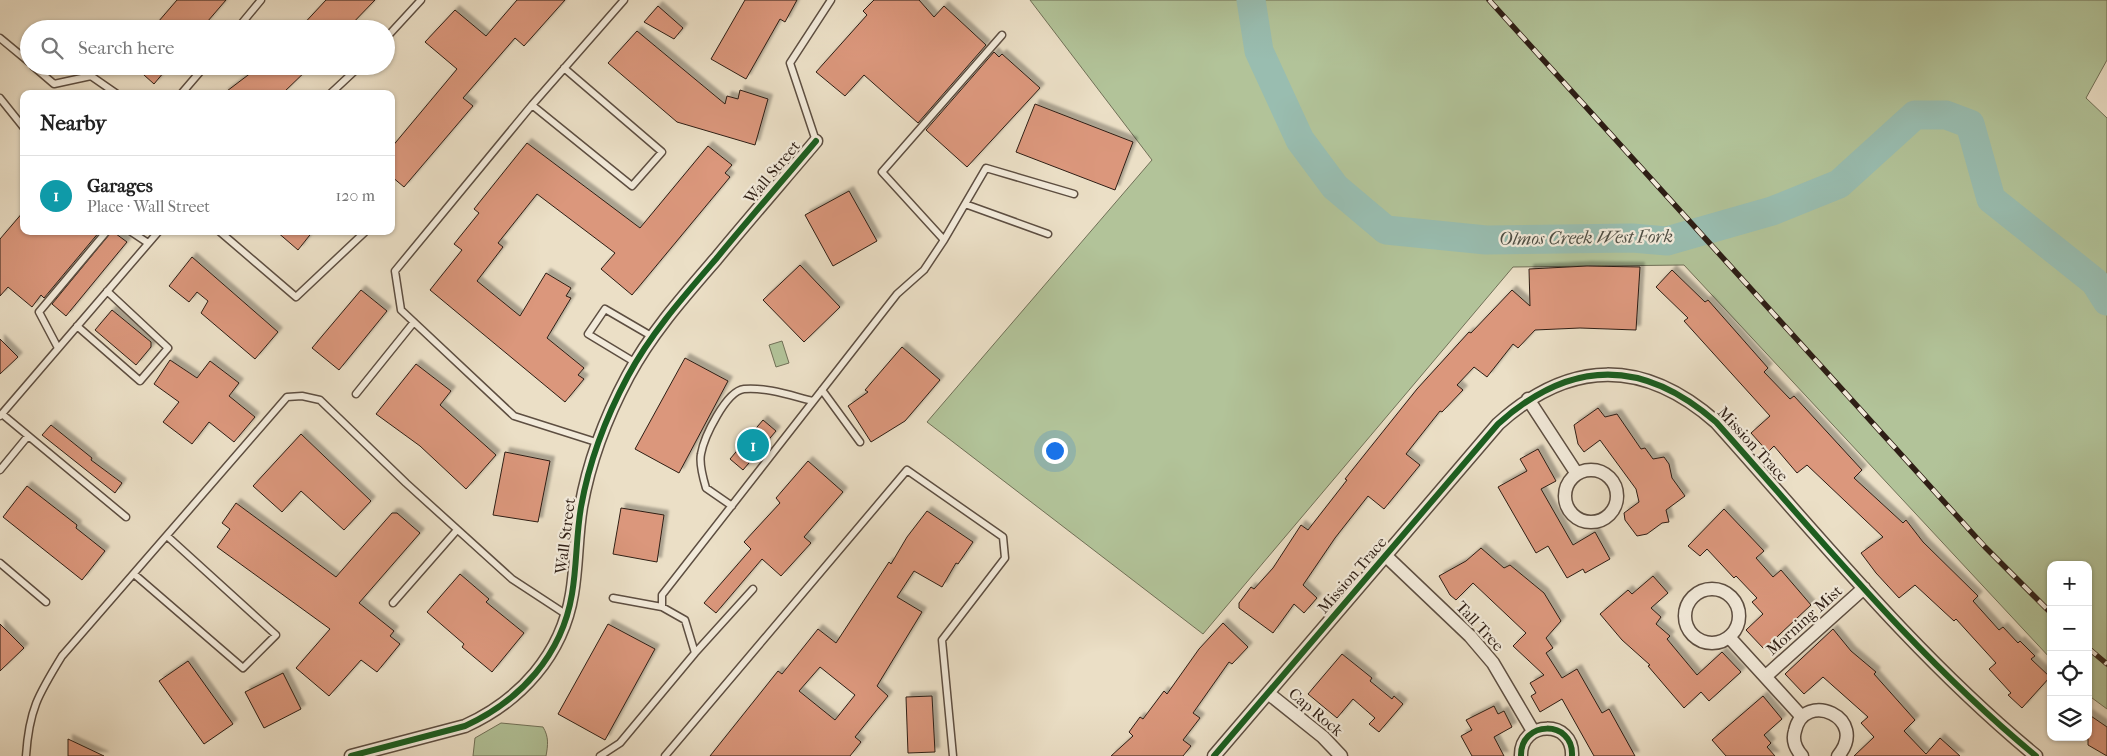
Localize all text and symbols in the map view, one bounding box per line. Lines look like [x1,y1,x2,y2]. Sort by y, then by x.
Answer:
search box [20,20,395,75]
icon: search [38,34,66,62]
text: Search here [78,37,174,59]
text: Nearby [40,111,106,135]
street label: Wall Street [739,136,804,208]
text: Garages [87,175,153,197]
text: 1 [53,186,59,205]
text: 120 m [336,186,375,205]
text: Place · Wall Street [87,197,210,216]
water label: Olmos Creek West Fork [1499,226,1673,250]
street label: Mission Trace [1714,403,1793,485]
pin: 1 [737,426,769,464]
your location [1042,438,1068,464]
street label: Wall Street [551,497,579,576]
street label: Mission Trace [1314,533,1391,617]
map controls [2047,561,2092,741]
button: + [2047,561,2092,606]
street label: Morning Mist [1762,581,1846,659]
street label: Tall Tree [1452,597,1508,655]
button: − [2047,606,2092,651]
button: locate [2047,651,2092,696]
street label: Cap Rock [1285,684,1348,741]
button: layers [2047,696,2092,741]

